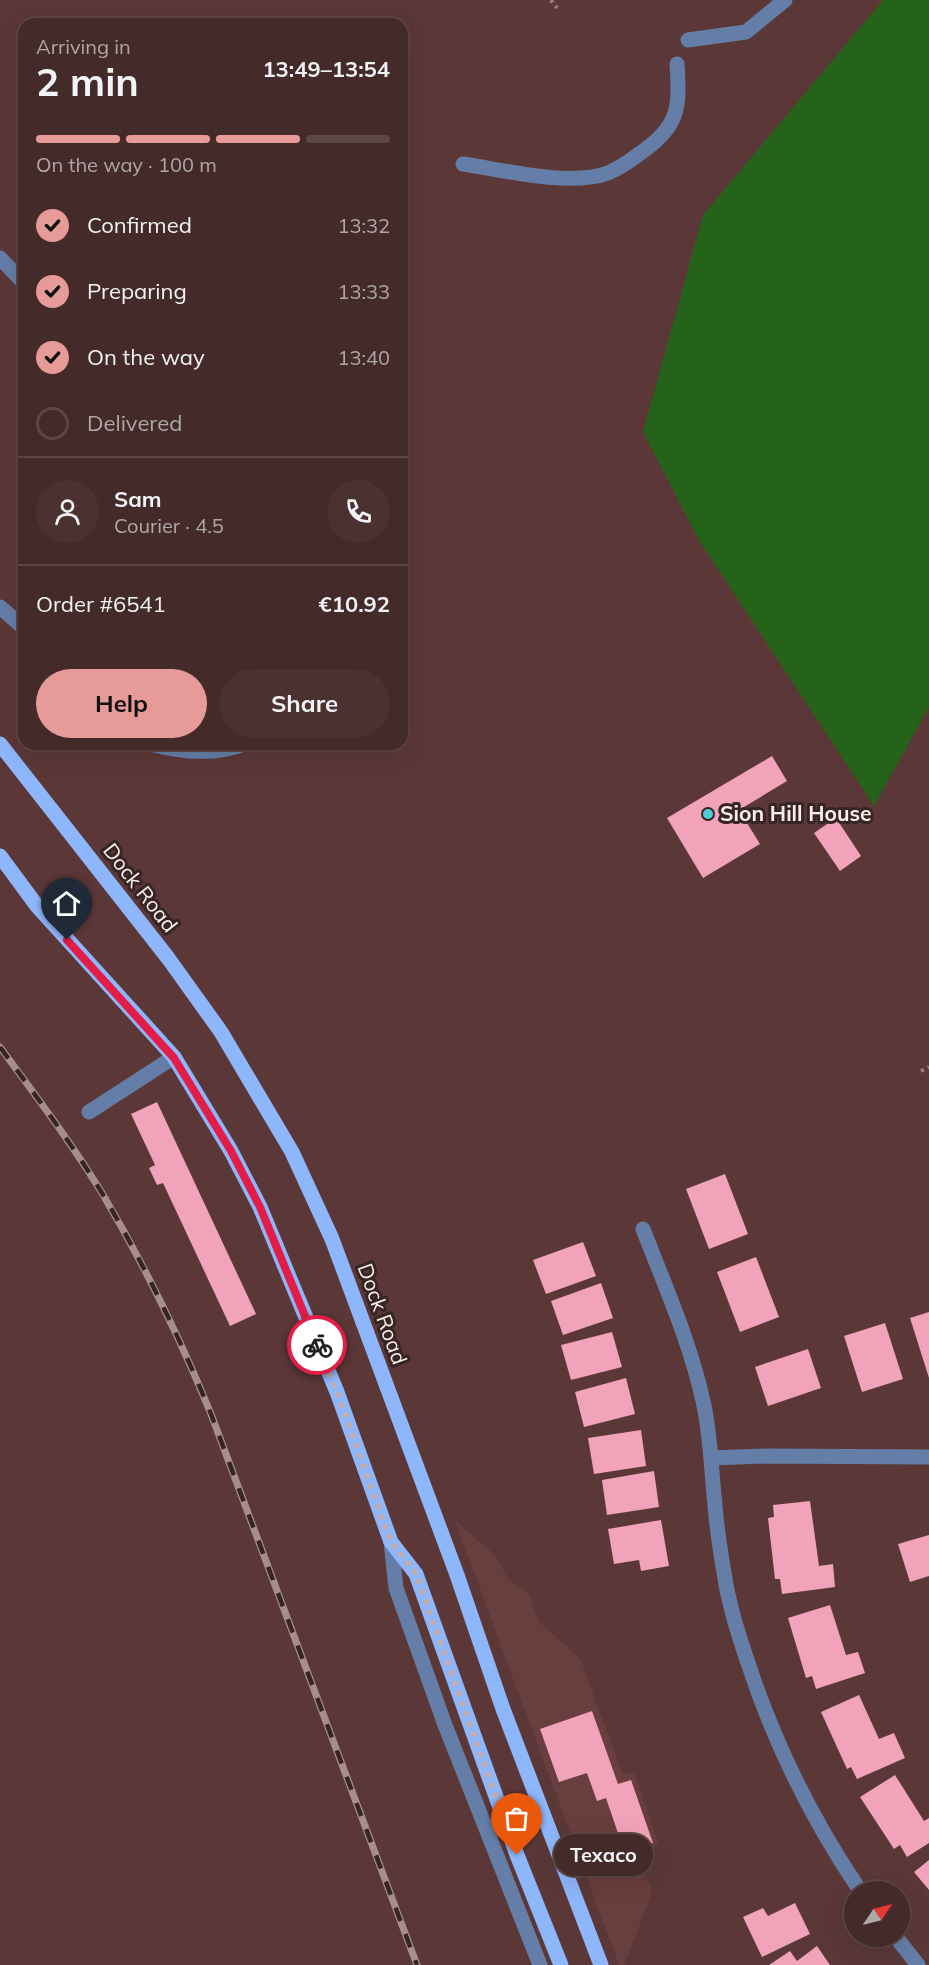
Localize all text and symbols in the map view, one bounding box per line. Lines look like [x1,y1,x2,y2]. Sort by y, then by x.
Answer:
text: Arriving in [36,34,131,59]
text: 13:49–13:54 [262,55,390,83]
text: 2 min [36,57,139,106]
text: On the way · 100 m [36,152,217,177]
icon: check [36,209,69,242]
text: Confirmed [87,211,192,239]
text: 13:32 [337,213,390,238]
icon: check [36,275,69,308]
text: Preparing [87,277,187,305]
text: 13:33 [337,279,390,304]
icon: check [36,341,69,374]
text: On the way [87,343,205,371]
text: 13:40 [337,345,390,370]
text: Delivered [87,409,182,437]
button: person [36,480,99,543]
button: phone [327,480,390,543]
text: Sam [114,485,162,513]
text: Courier · 4.5 [114,513,224,538]
text: Order #6541 [36,590,166,618]
text: €10.92 [319,590,390,618]
button: Help [36,669,207,738]
button: Share [219,669,390,738]
place label: Sion Hill House [720,800,872,826]
marker: Sion Hill House [701,807,715,821]
street label: Dock Road [98,838,184,937]
pin [41,878,92,940]
icon: home [50,887,83,920]
street label: Dock Road [353,1259,413,1368]
courier [287,1315,347,1375]
icon: bike [301,1329,334,1362]
pin [491,1793,542,1855]
icon: bag [500,1802,533,1835]
callout: Texaco [553,1834,652,1876]
text: Texaco [570,1842,637,1867]
north arrow [844,1881,910,1947]
map controls [844,1881,910,1947]

